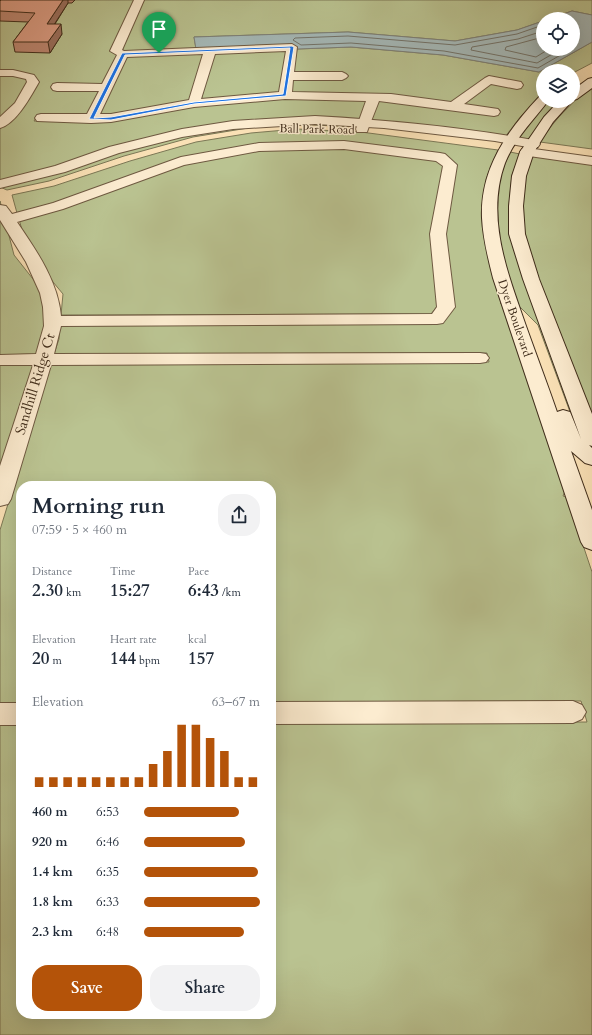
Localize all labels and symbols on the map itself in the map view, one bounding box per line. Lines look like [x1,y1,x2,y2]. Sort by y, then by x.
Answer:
pin [142,12,176,53]
street label: Ball Park Road [279,120,355,138]
street label: Dyer Boulevard [494,277,536,359]
street label: Sandhill Ridge Ct [11,330,60,437]

